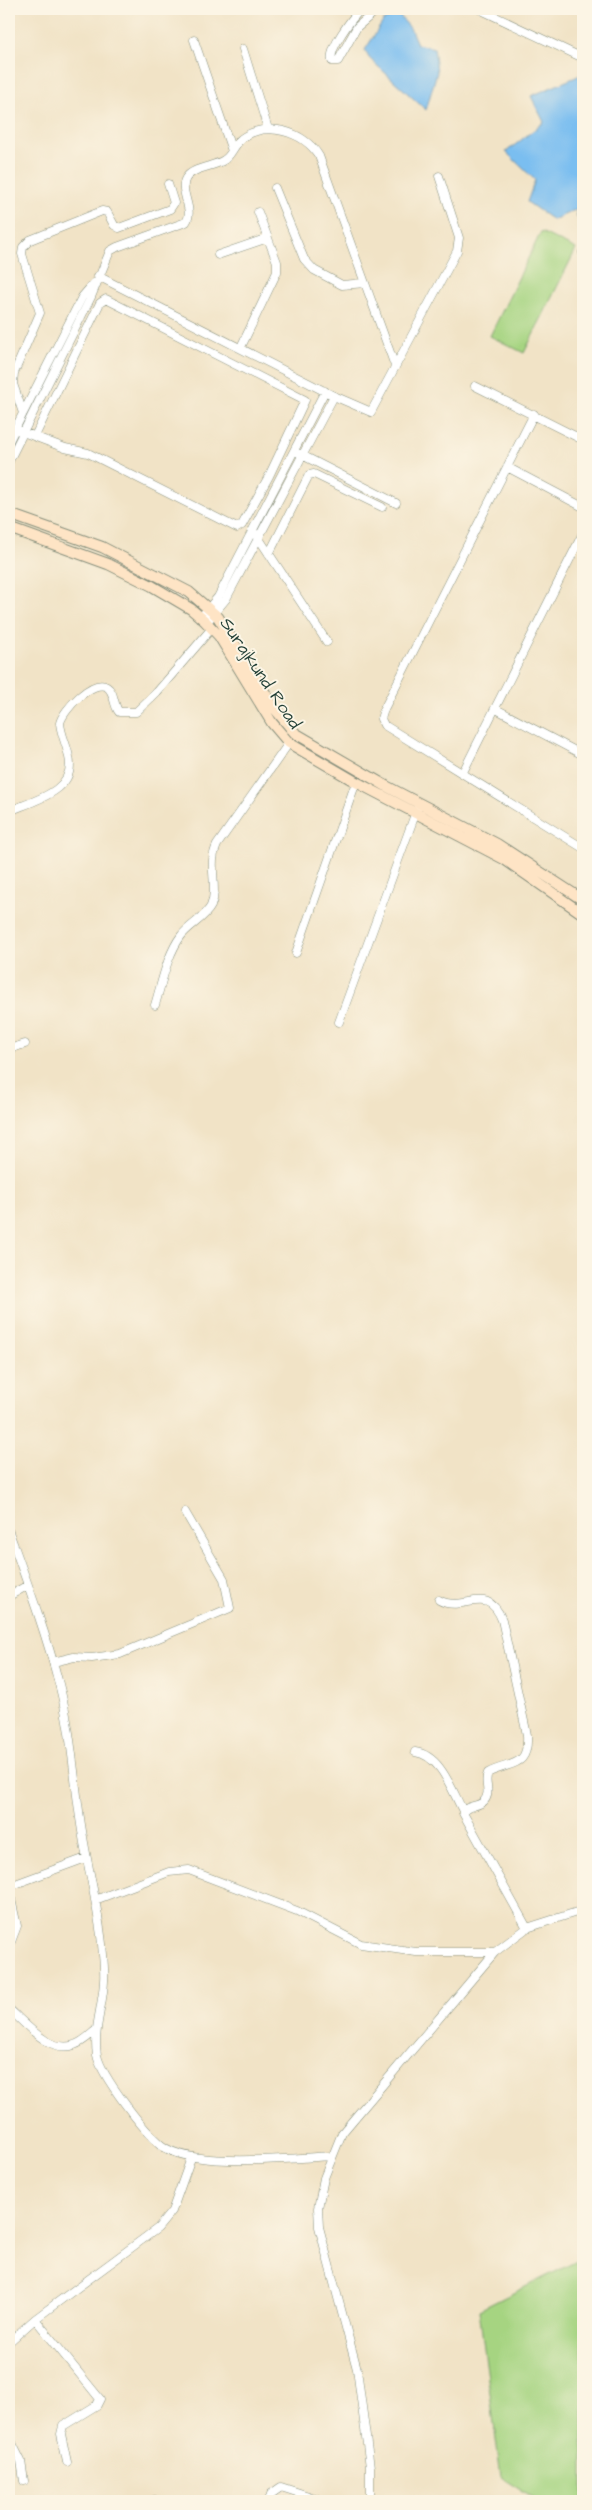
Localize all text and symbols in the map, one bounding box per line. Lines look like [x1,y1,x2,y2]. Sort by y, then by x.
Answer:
street label: Surajkund Road [214,612,307,734]

